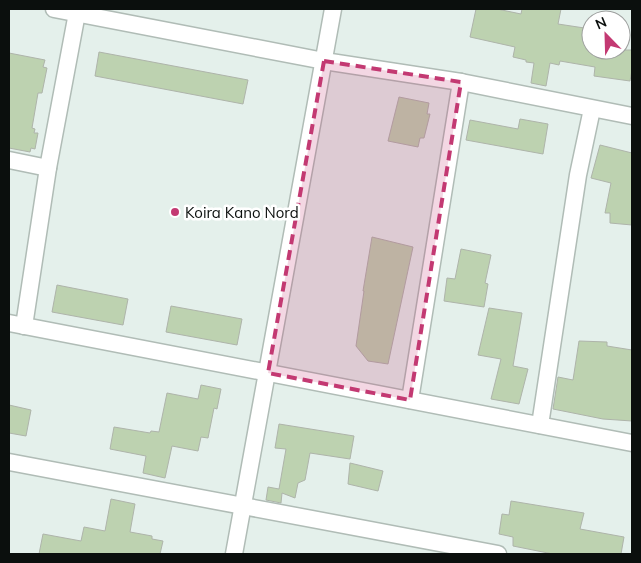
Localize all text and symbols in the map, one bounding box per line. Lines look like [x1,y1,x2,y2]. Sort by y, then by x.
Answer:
north arrow [581,10,631,60]
text: N [593,13,609,33]
place label: Koira Kano Nord [185,203,299,222]
marker: Koira Kano Nord [169,206,181,218]

